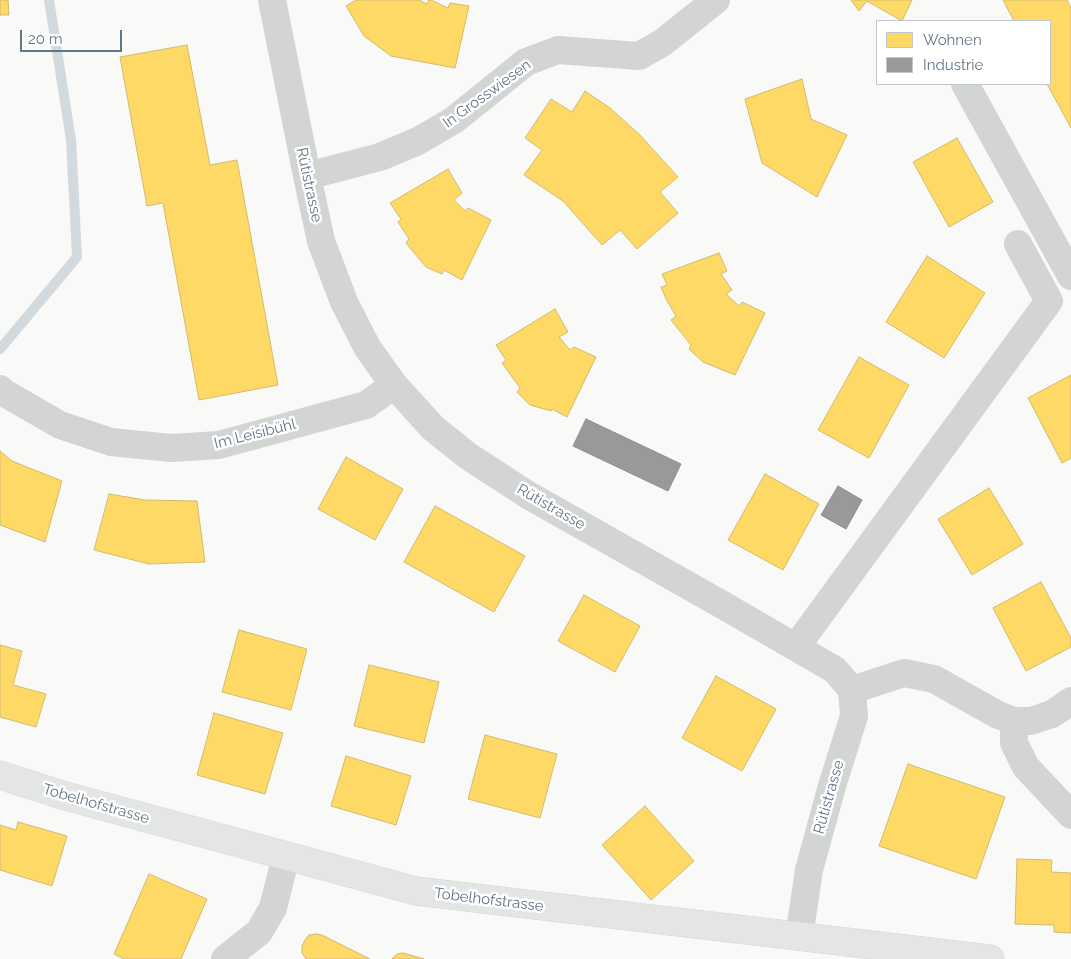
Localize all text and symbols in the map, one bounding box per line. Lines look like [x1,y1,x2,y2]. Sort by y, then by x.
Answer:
scale bar [22,20,125,52]
legend [876,20,1051,85]
text: 20 m [28,30,63,48]
text: Wohnen [923,31,982,49]
street label: In Grosswiesen [439,56,535,132]
text: Industrie [923,56,983,74]
street label: Rütistrasse [292,146,326,224]
street label: Im Leisibühl [212,415,298,453]
street label: Rütistrasse [514,480,588,534]
street label: Rütistrasse [810,758,848,836]
street label: Tobelhofstrasse [41,780,151,828]
street label: Tobelhofstrasse [433,884,545,916]

